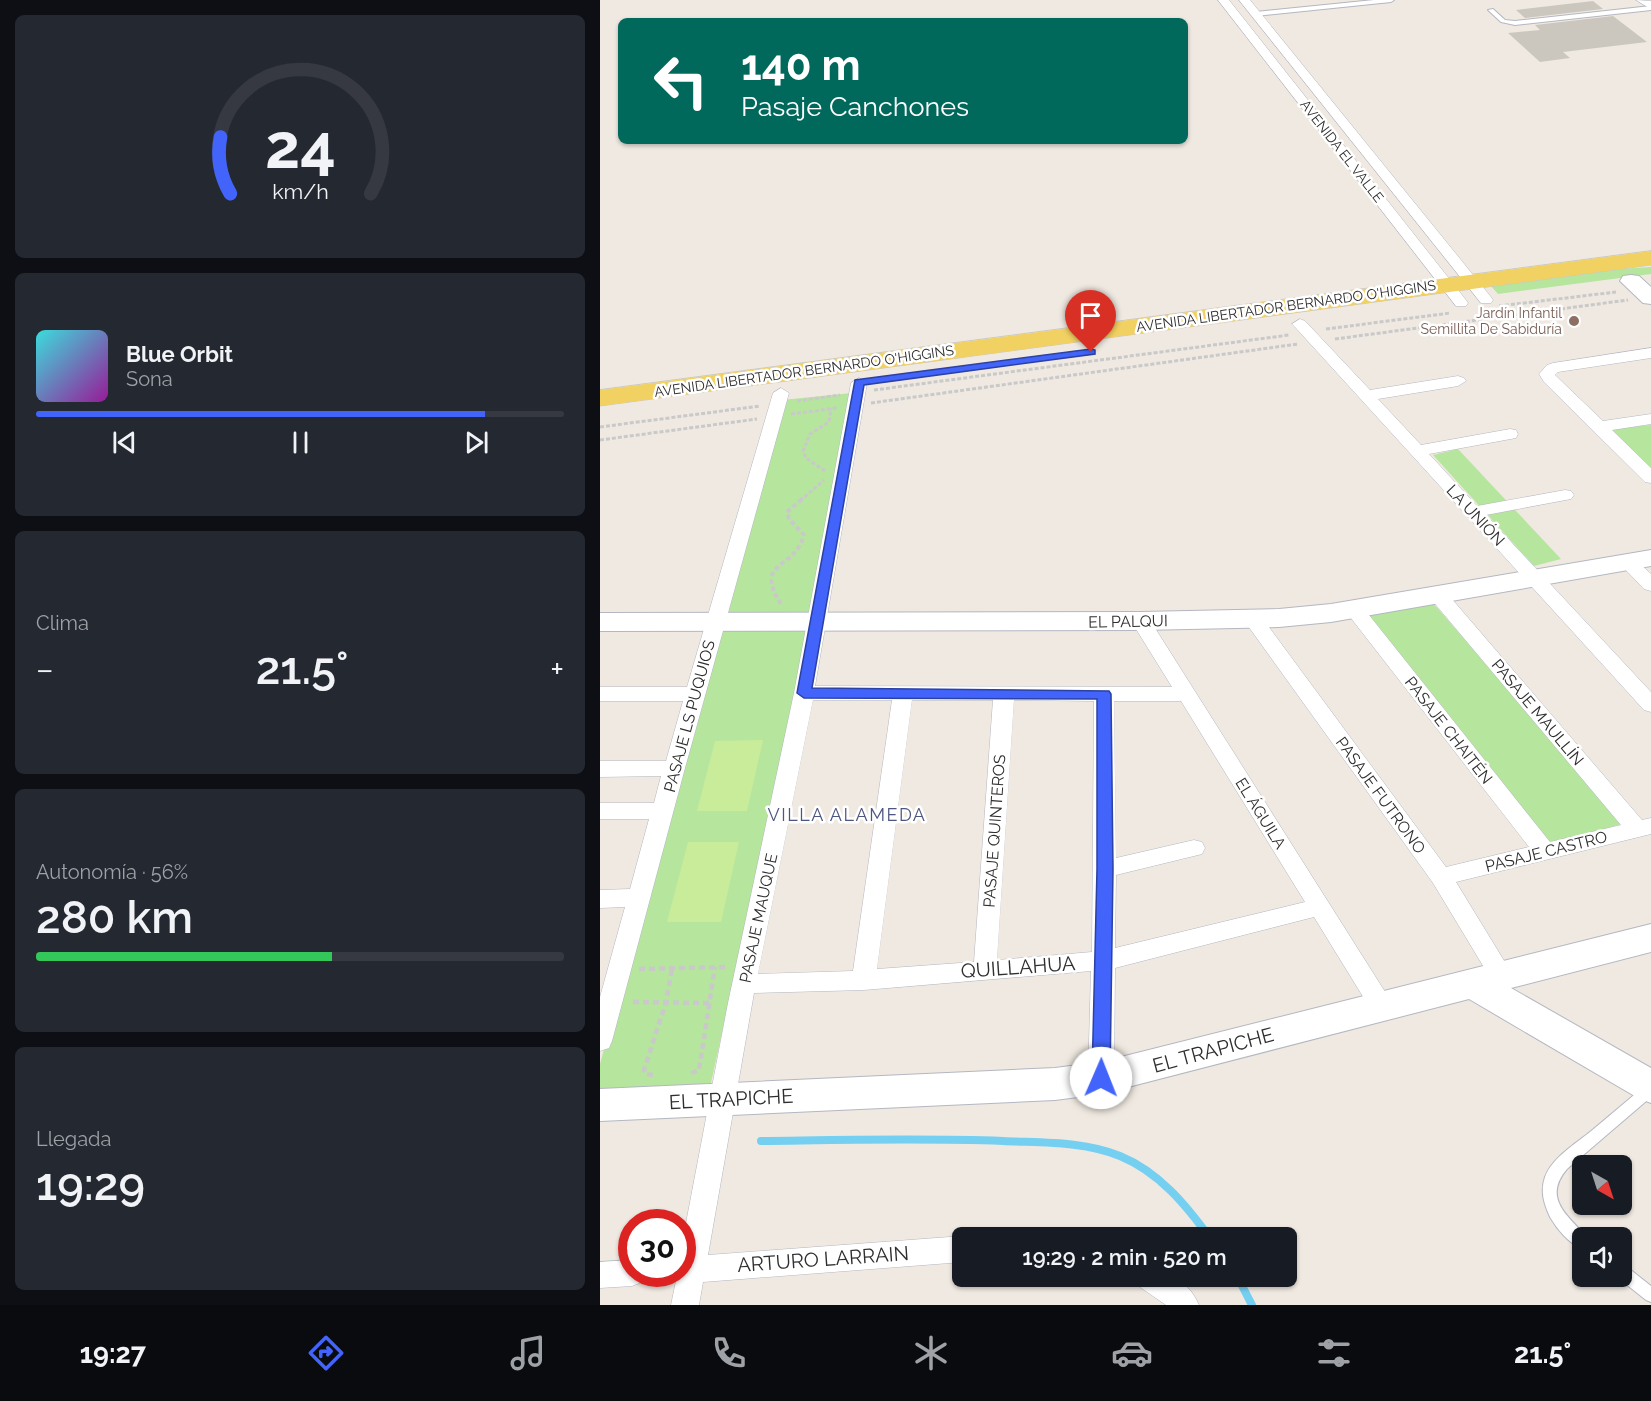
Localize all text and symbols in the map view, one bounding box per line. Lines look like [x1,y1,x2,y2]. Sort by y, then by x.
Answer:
text: 140 m [741,41,861,90]
icon: left [642,42,720,120]
text: Pasaje Canchones [741,91,969,122]
street label: AVENIDA EL VALLE [1297,97,1387,205]
text: 24 [265,109,335,183]
text: km/h [272,179,328,204]
street label: AVENIDA LIBERTADOR BERNARDO O'HIGGINS [1135,277,1437,335]
pin [1065,290,1116,352]
icon: arrive [1074,299,1107,332]
place label: Jardín Infantil Semillita De Sabiduría [1421,305,1562,337]
marker: Jardín Infantil Semillita De Sabiduría [1567,314,1581,328]
text: Blue Orbit [126,341,233,367]
street label: AVENIDA LIBERTADOR BERNARDO O'HIGGINS [653,342,955,400]
text: Sona [126,367,173,391]
icon: previous [108,426,141,459]
icon: pause [284,426,317,459]
icon: next [460,426,493,459]
street label: LA UNIÓN [1443,480,1509,550]
text: Clima [36,611,89,635]
street label: EL PALQUI [1088,611,1168,632]
street label: PASAJE LS PUQUIOS [660,638,719,794]
text: 21.5° [256,642,348,695]
text: − [36,650,54,689]
text: + [550,650,564,689]
street label: PASAJE MAULLÍN [1488,655,1588,769]
street label: PASAJE CHAITÉN [1401,672,1497,788]
street label: PASAJE FUTRONO [1332,733,1429,857]
street label: PASAJE QUINTEROS [980,753,1009,908]
street label: EL ÁGUILA [1231,774,1291,852]
district label: VILLA ALAMEDA [768,804,926,825]
street label: PASAJE CASTRO [1483,827,1609,876]
street label: PASAJE MAUQUE [735,851,782,985]
text: Autonomía · 56% [36,860,188,884]
text: 280 km [36,891,193,944]
street label: QUILLAHUA [960,951,1077,983]
street label: EL TRAPICHE [1150,1022,1276,1078]
position arrow [1069,1046,1133,1110]
street label: EL TRAPICHE [668,1084,794,1114]
text: Llegada [36,1127,111,1151]
north arrow [1572,1155,1632,1215]
map controls [1572,1155,1632,1287]
text: 19:29 [36,1158,145,1211]
speed limit sign: 30 [618,1209,696,1287]
button: sound [1572,1227,1632,1287]
street label: ARTURO LARRAIN [736,1241,910,1277]
text: 19:29 · 2 min · 520 m [1022,1244,1227,1270]
icon: directions [305,1332,347,1374]
icon: music [507,1332,549,1374]
icon: phone [708,1332,750,1374]
icon: climate [910,1332,952,1374]
icon: car [1111,1332,1153,1374]
icon: filters [1313,1332,1355,1374]
text: 19:27 [80,1338,146,1369]
text: 21.5° [1514,1338,1571,1369]

